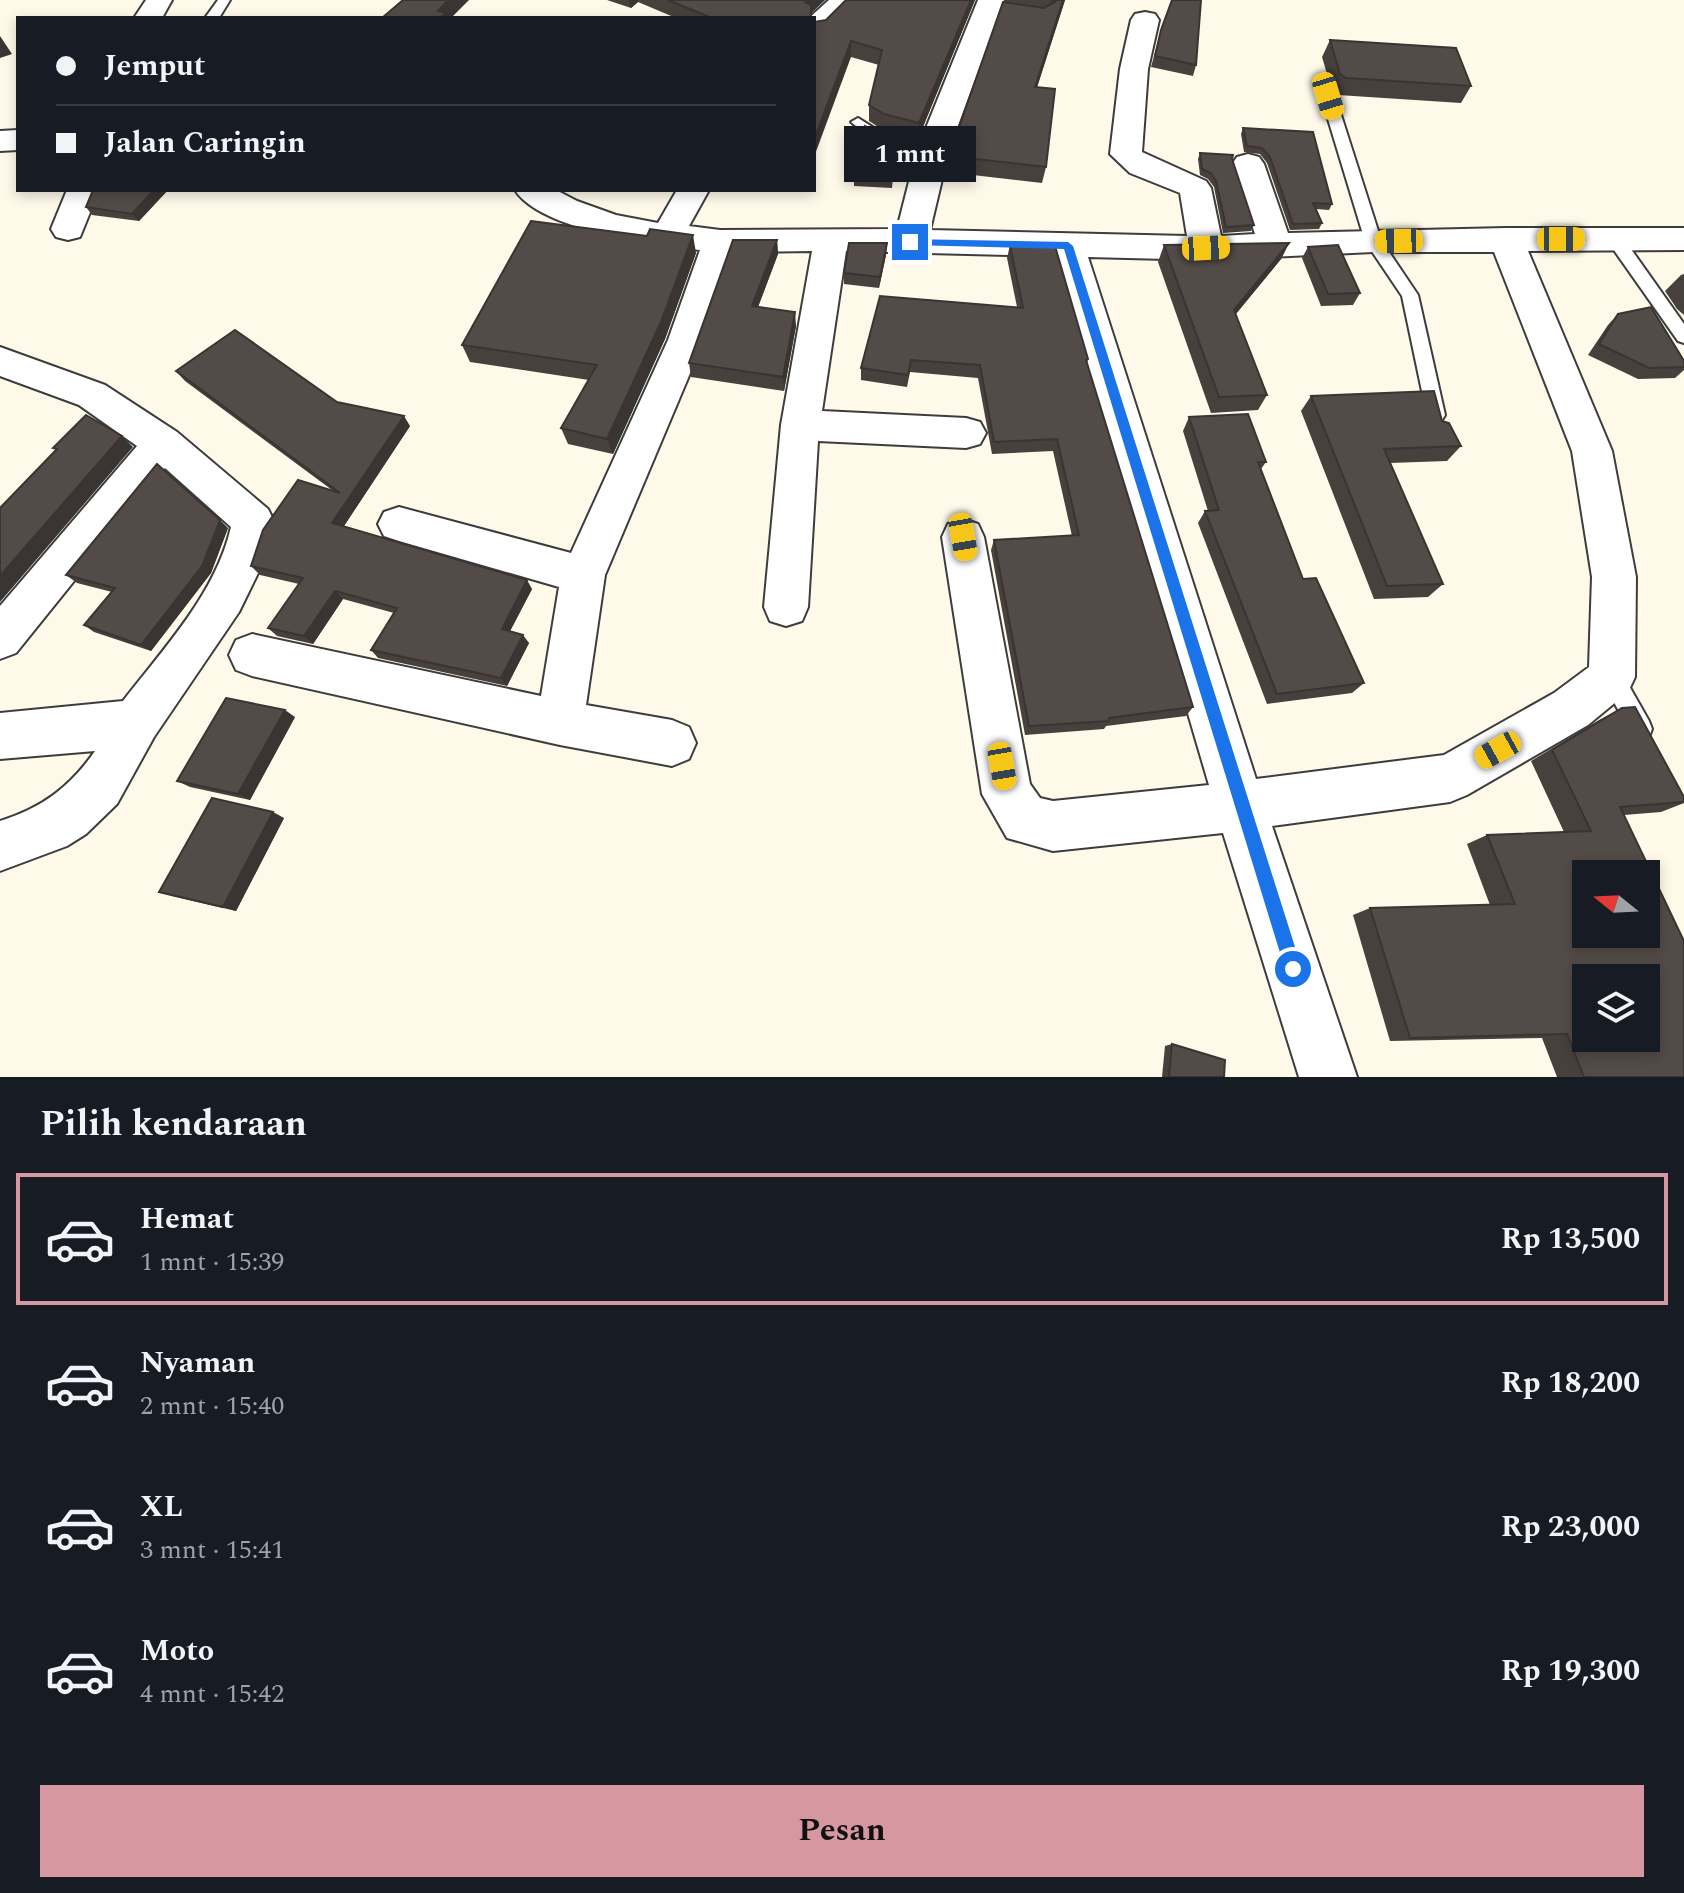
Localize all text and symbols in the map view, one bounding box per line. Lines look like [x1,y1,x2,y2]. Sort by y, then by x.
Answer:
text: Jemput [104,43,205,89]
car [1310,70,1346,122]
text: Jalan Caringin [104,120,306,166]
callout: 1 mnt [844,126,976,182]
text: 1 mnt [875,134,945,174]
route end [892,224,928,260]
car [1537,227,1585,251]
car [1375,229,1423,253]
car [1181,235,1231,261]
car [947,511,979,563]
car [1471,728,1525,772]
car [986,740,1018,792]
north arrow [1572,860,1660,948]
map controls [1572,860,1660,1052]
route start [1275,951,1311,987]
button: layers [1572,964,1660,1052]
text: Pilih kendaraan [40,1097,307,1152]
text: Hemat [140,1196,234,1242]
icon: car [44,1203,116,1275]
text: Rp 13,500 [1501,1216,1640,1262]
text: 1 mnt · 15:39 [140,1242,284,1282]
text: Nyaman [140,1340,255,1386]
icon: car [44,1347,116,1419]
text: Rp 18,200 [1501,1360,1640,1406]
text: 2 mnt · 15:40 [140,1386,284,1426]
text: XL [140,1484,183,1530]
icon: car [44,1491,116,1563]
text: Rp 23,000 [1501,1504,1640,1550]
text: 3 mnt · 15:41 [140,1530,284,1570]
text: Moto [140,1628,214,1674]
icon: car [44,1635,116,1707]
text: Rp 19,300 [1501,1648,1640,1694]
text: 4 mnt · 15:42 [140,1674,284,1714]
button: Pesan [40,1785,1644,1877]

